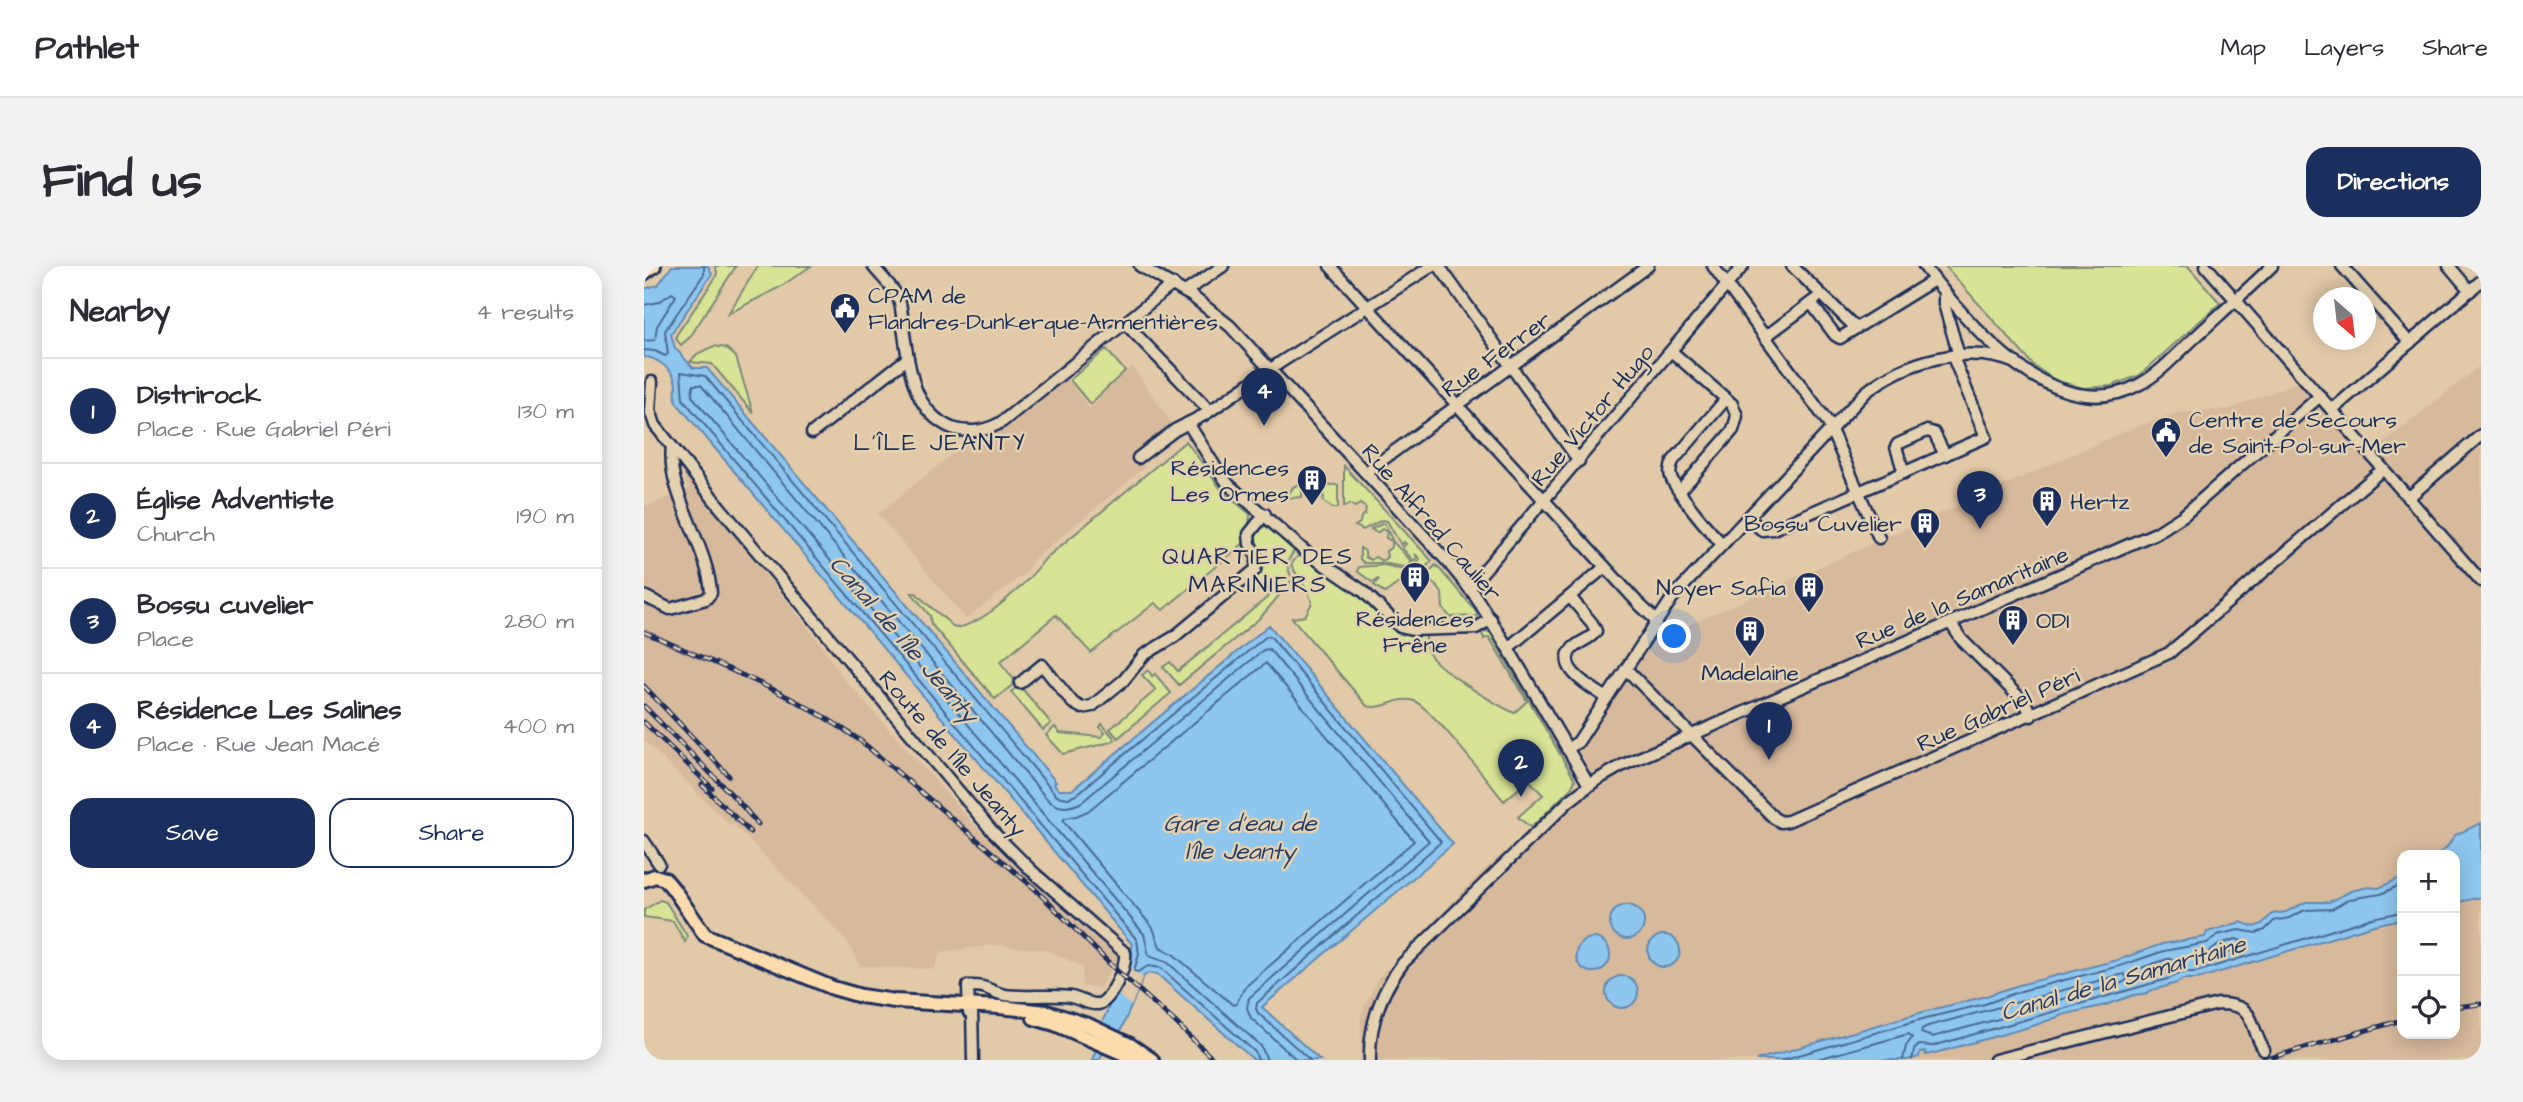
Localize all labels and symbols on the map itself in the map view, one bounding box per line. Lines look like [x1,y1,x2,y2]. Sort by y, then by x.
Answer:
place label: CPAM de Flandres-Dunkerque-Armentières [868,280,1218,338]
north arrow [2313,287,2376,350]
public building icon: CPAM de Flandres-Dunkerque-Armentières [828,291,862,335]
street label: Rue Ferrer [1435,304,1558,406]
street label: Rue Victor Hugo [1524,338,1663,494]
pin: 4 [1241,368,1287,426]
place label: Centre de Secours de Saint-Pol-sur-Mer [2189,404,2406,462]
public building icon: Centre de Secours de Saint-Pol-sur-Mer [2149,415,2183,459]
district label: L'ÎLE JEANTY [853,426,1027,460]
street label: Rue Alfred Caulier [1354,437,1509,609]
place label: Résidences Les Ormes [1170,452,1289,510]
building icon: Résidences Les Ormes [1295,463,1329,507]
pin: 3 [1957,471,2003,529]
building icon: Hertz [2030,484,2064,528]
place label: Hertz [2070,486,2130,518]
building icon: Bossu Cuvelier [1908,506,1942,550]
place label: Bossu Cuvelier [1744,508,1902,540]
street label: Rue de la Samaritaine [1851,539,2074,657]
district label: QUARTIER DES MARINIERS [1162,540,1354,602]
water label: Canal de l'Île Jeanty [821,548,988,733]
building icon: Résidences Frêne [1398,560,1432,604]
building icon: Noyer Safia [1792,570,1826,614]
place label: Noyer Safia [1656,572,1786,605]
place label: Résidences Frêne [1356,603,1474,661]
building icon: ODI [1996,603,2030,647]
place label: ODI [2036,605,2070,637]
building icon: Madelaine [1733,614,1767,658]
your location [1657,619,1691,653]
place label: Madelaine [1701,657,1799,689]
street label: Rue Gabriel Péri [1912,659,2085,760]
street label: Route de l'Île Jeanty [870,663,1034,845]
pin: 1 [1746,702,1792,760]
pin: 2 [1498,739,1544,797]
water label: Gare d'eau de l'Île Jeanty [1163,807,1318,869]
water label: Canal de la Samaritaine [1997,927,2251,1030]

